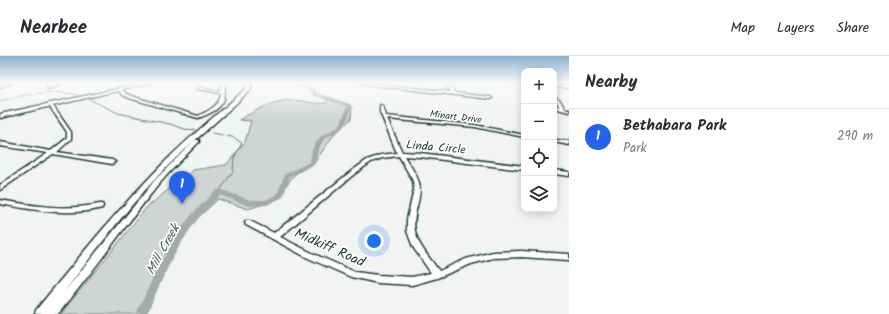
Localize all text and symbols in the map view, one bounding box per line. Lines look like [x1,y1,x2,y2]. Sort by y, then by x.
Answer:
text: Nearbee [20,13,87,43]
text: Map [731,17,755,39]
text: Layers [777,17,815,39]
text: Share [837,17,869,39]
map controls [521,68,557,212]
button: + [521,68,557,104]
text: Nearby [585,69,637,96]
button: − [521,104,557,140]
street label: Minart Drive [429,106,483,128]
text: Bethabara Park [623,114,726,138]
text: 1 [596,126,600,147]
text: 290 m [837,126,873,147]
street label: Linda Circle [405,135,467,160]
text: Park [623,138,647,159]
button: locate [521,140,557,176]
pin: 1 [169,171,195,204]
button: layers [521,176,557,212]
water label: Mill Creek [141,219,187,279]
street label: Midkiff Road [291,223,369,274]
your location [364,231,384,251]

